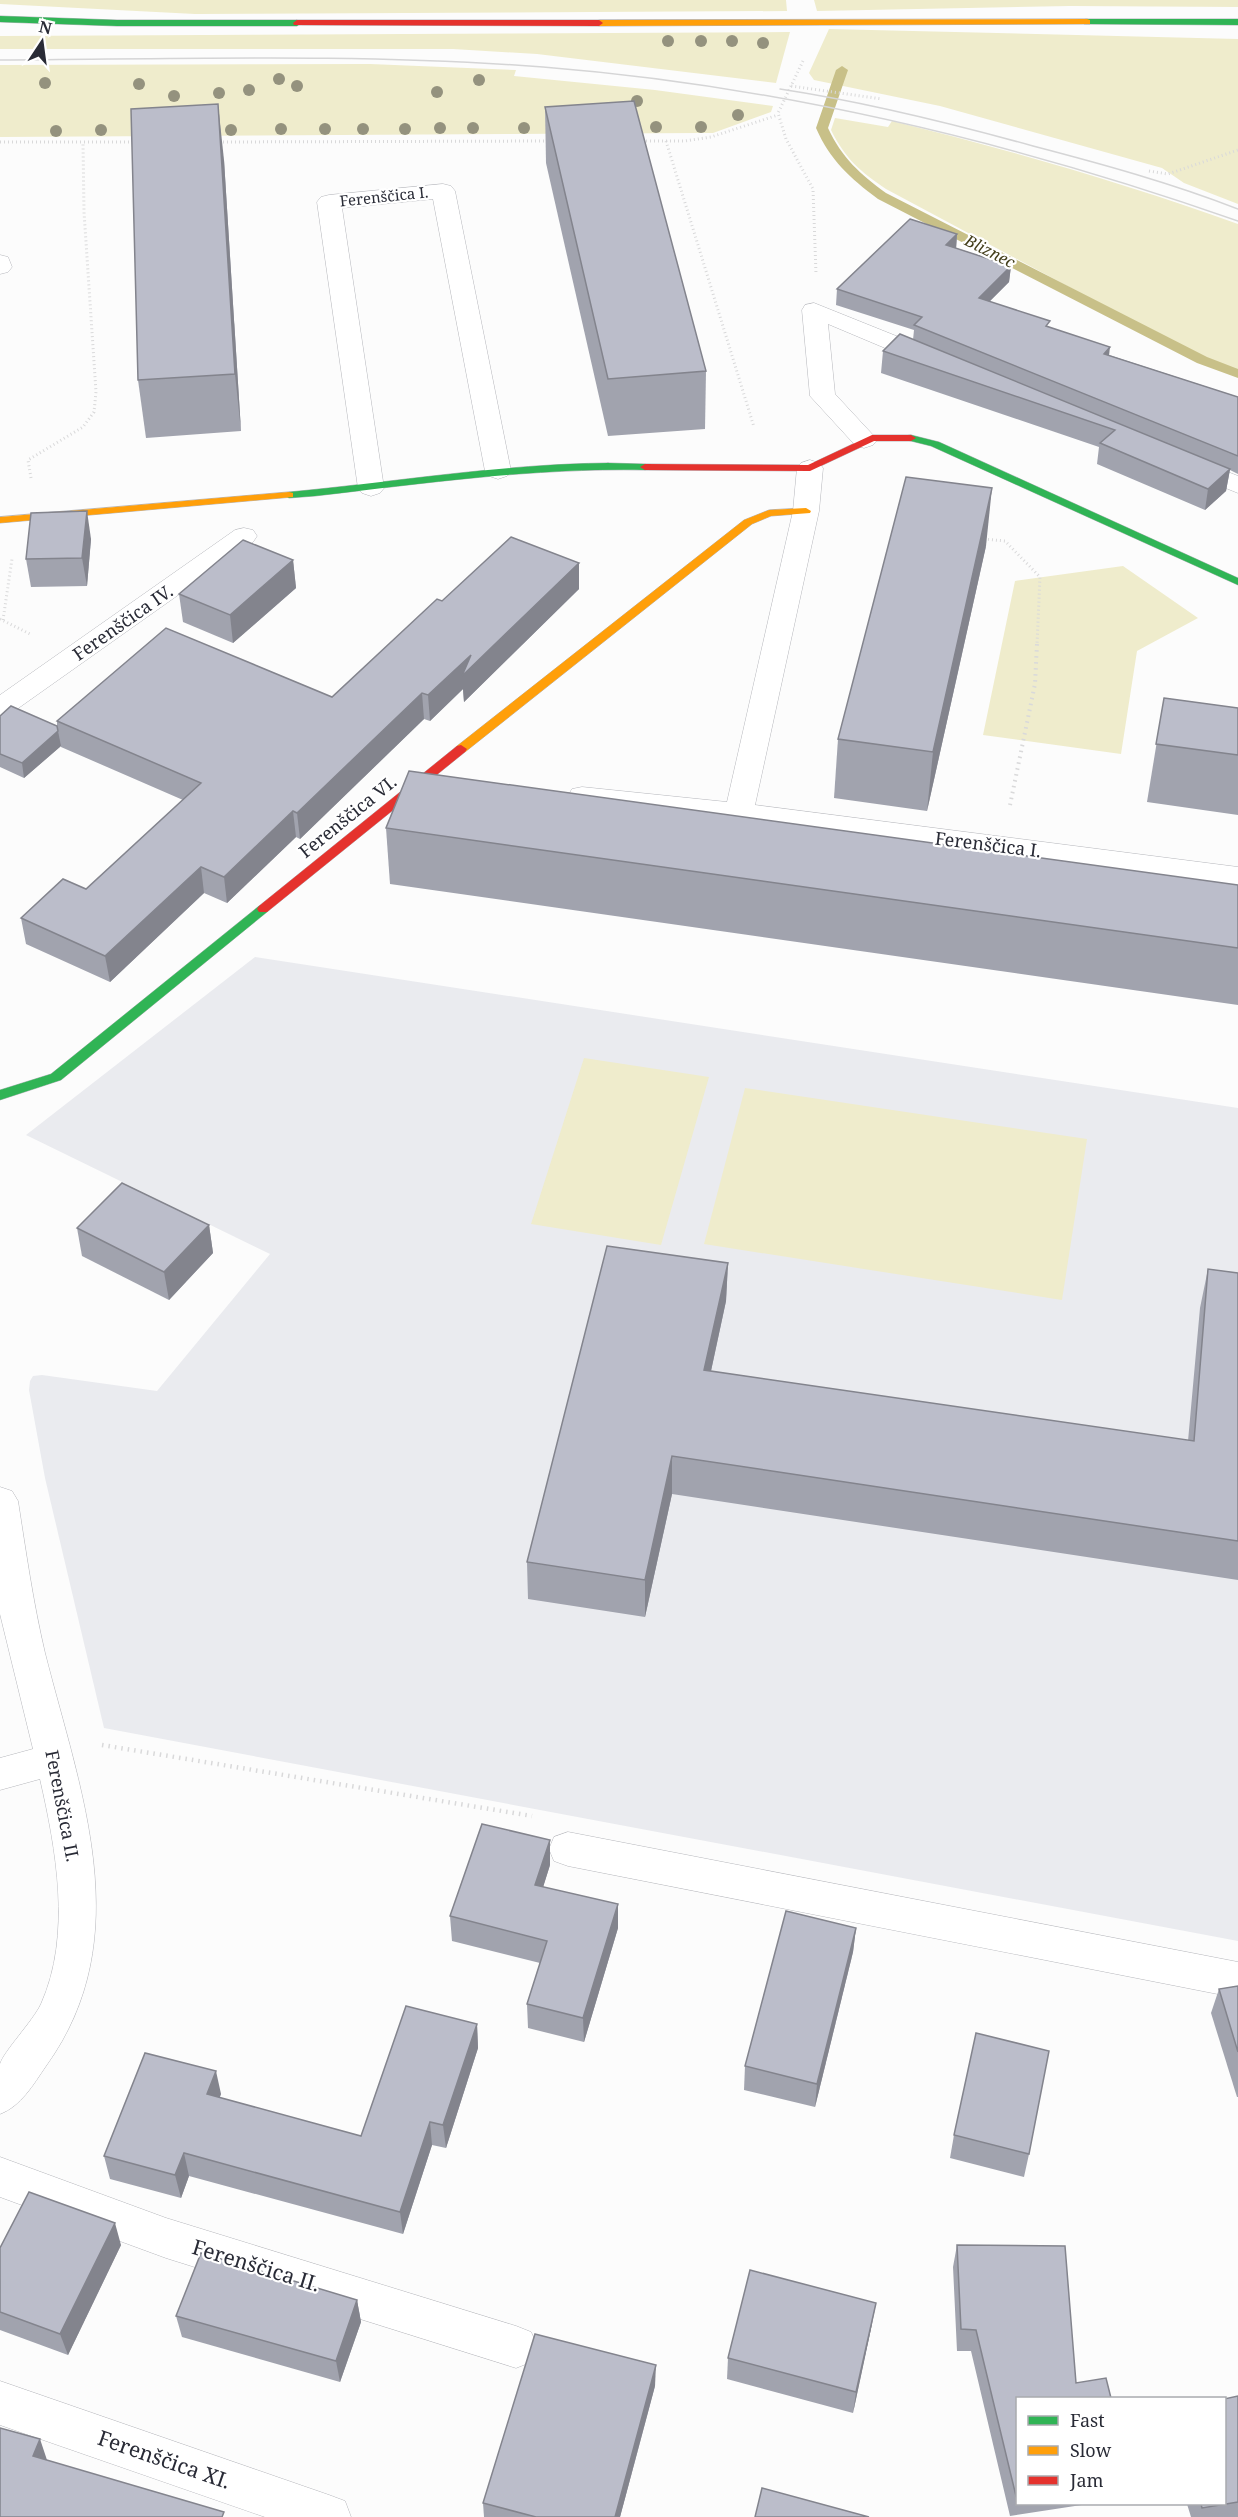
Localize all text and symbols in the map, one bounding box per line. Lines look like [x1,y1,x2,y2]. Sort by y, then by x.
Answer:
north arrow [12,12,72,72]
text: N [37,15,54,40]
street label: Ferenščica I. [339,181,429,211]
water label: Bliznec [960,229,1019,273]
street label: Ferenščica IV. [68,579,177,666]
street label: Ferenščica VI. [294,769,401,863]
street label: Ferenščica I. [934,826,1043,862]
street label: Ferenščica II. [40,1748,86,1864]
street label: Ferenščica II. [189,2232,324,2298]
legend [1016,2397,1226,2505]
text: Fast [1070,2408,1105,2432]
street label: Ferenščica XI. [94,2423,234,2495]
text: Slow [1070,2438,1112,2462]
text: Jam [1069,2468,1104,2492]

